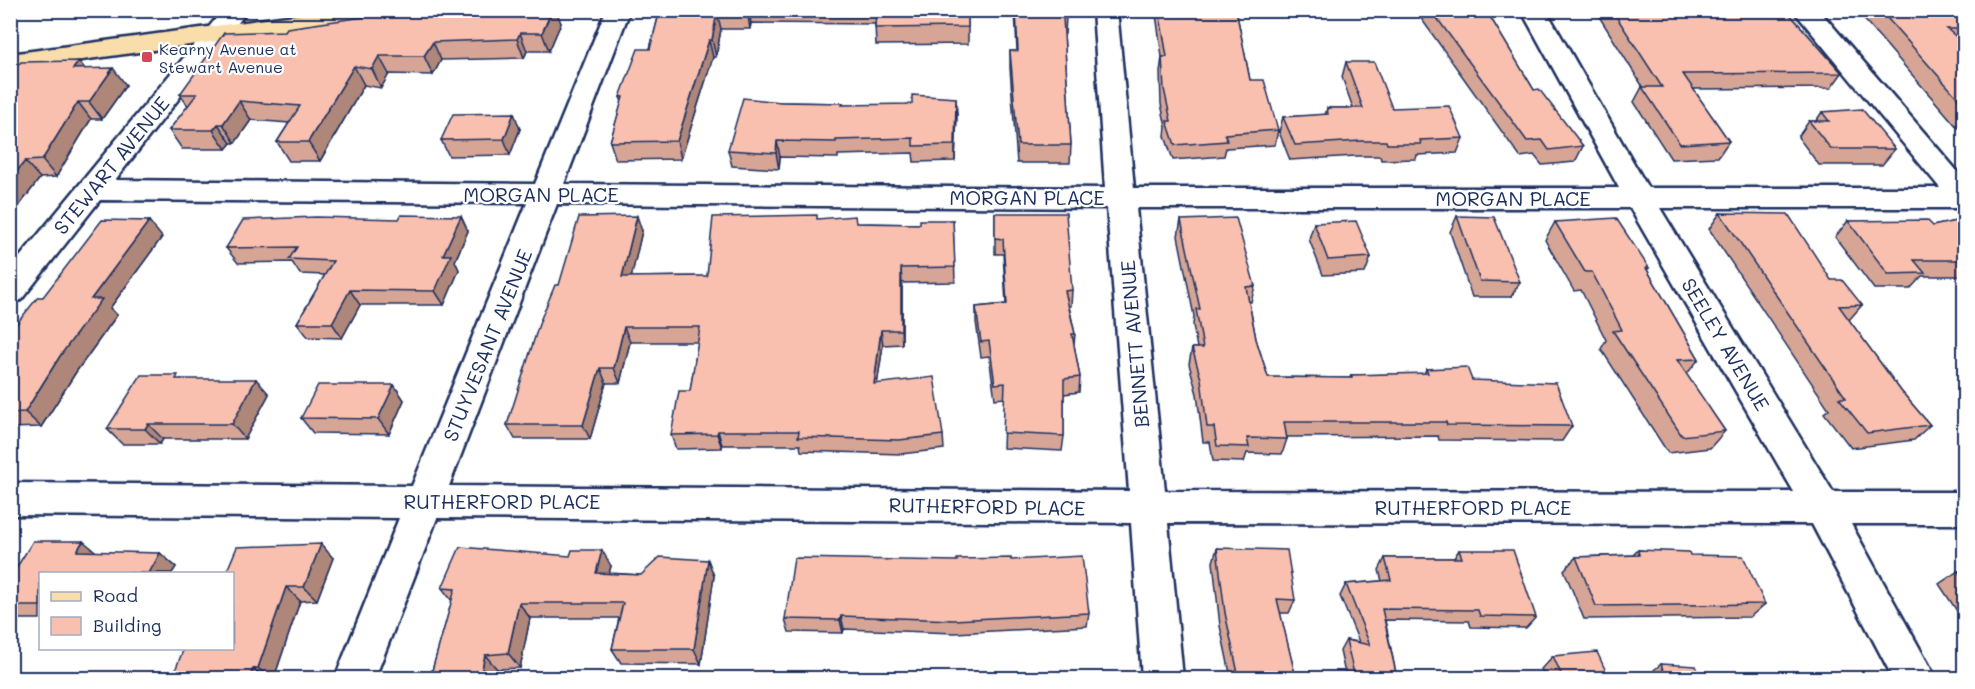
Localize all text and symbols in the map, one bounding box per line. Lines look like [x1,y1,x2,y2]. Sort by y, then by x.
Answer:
place label: Kearny Avenue at Stewart Avenue [159,38,296,77]
marker: Kearny Avenue at Stewart Avenue [140,50,154,64]
street label: STEWART AVENUE [47,91,175,239]
street label: MORGAN PLACE [463,181,619,207]
street label: MORGAN PLACE [949,184,1105,210]
street label: MORGAN PLACE [1435,185,1591,211]
street label: STUYVESANT AVENUE [436,245,538,445]
street label: BENNETT AVENUE [1114,259,1154,429]
street label: SEELEY AVENUE [1676,273,1776,415]
street label: RUTHERFORD PLACE [404,488,600,514]
street label: RUTHERFORD PLACE [888,491,1086,521]
street label: RUTHERFORD PLACE [1375,494,1571,520]
legend [39,572,234,650]
text: Road [93,583,138,607]
text: Building [93,613,161,637]

